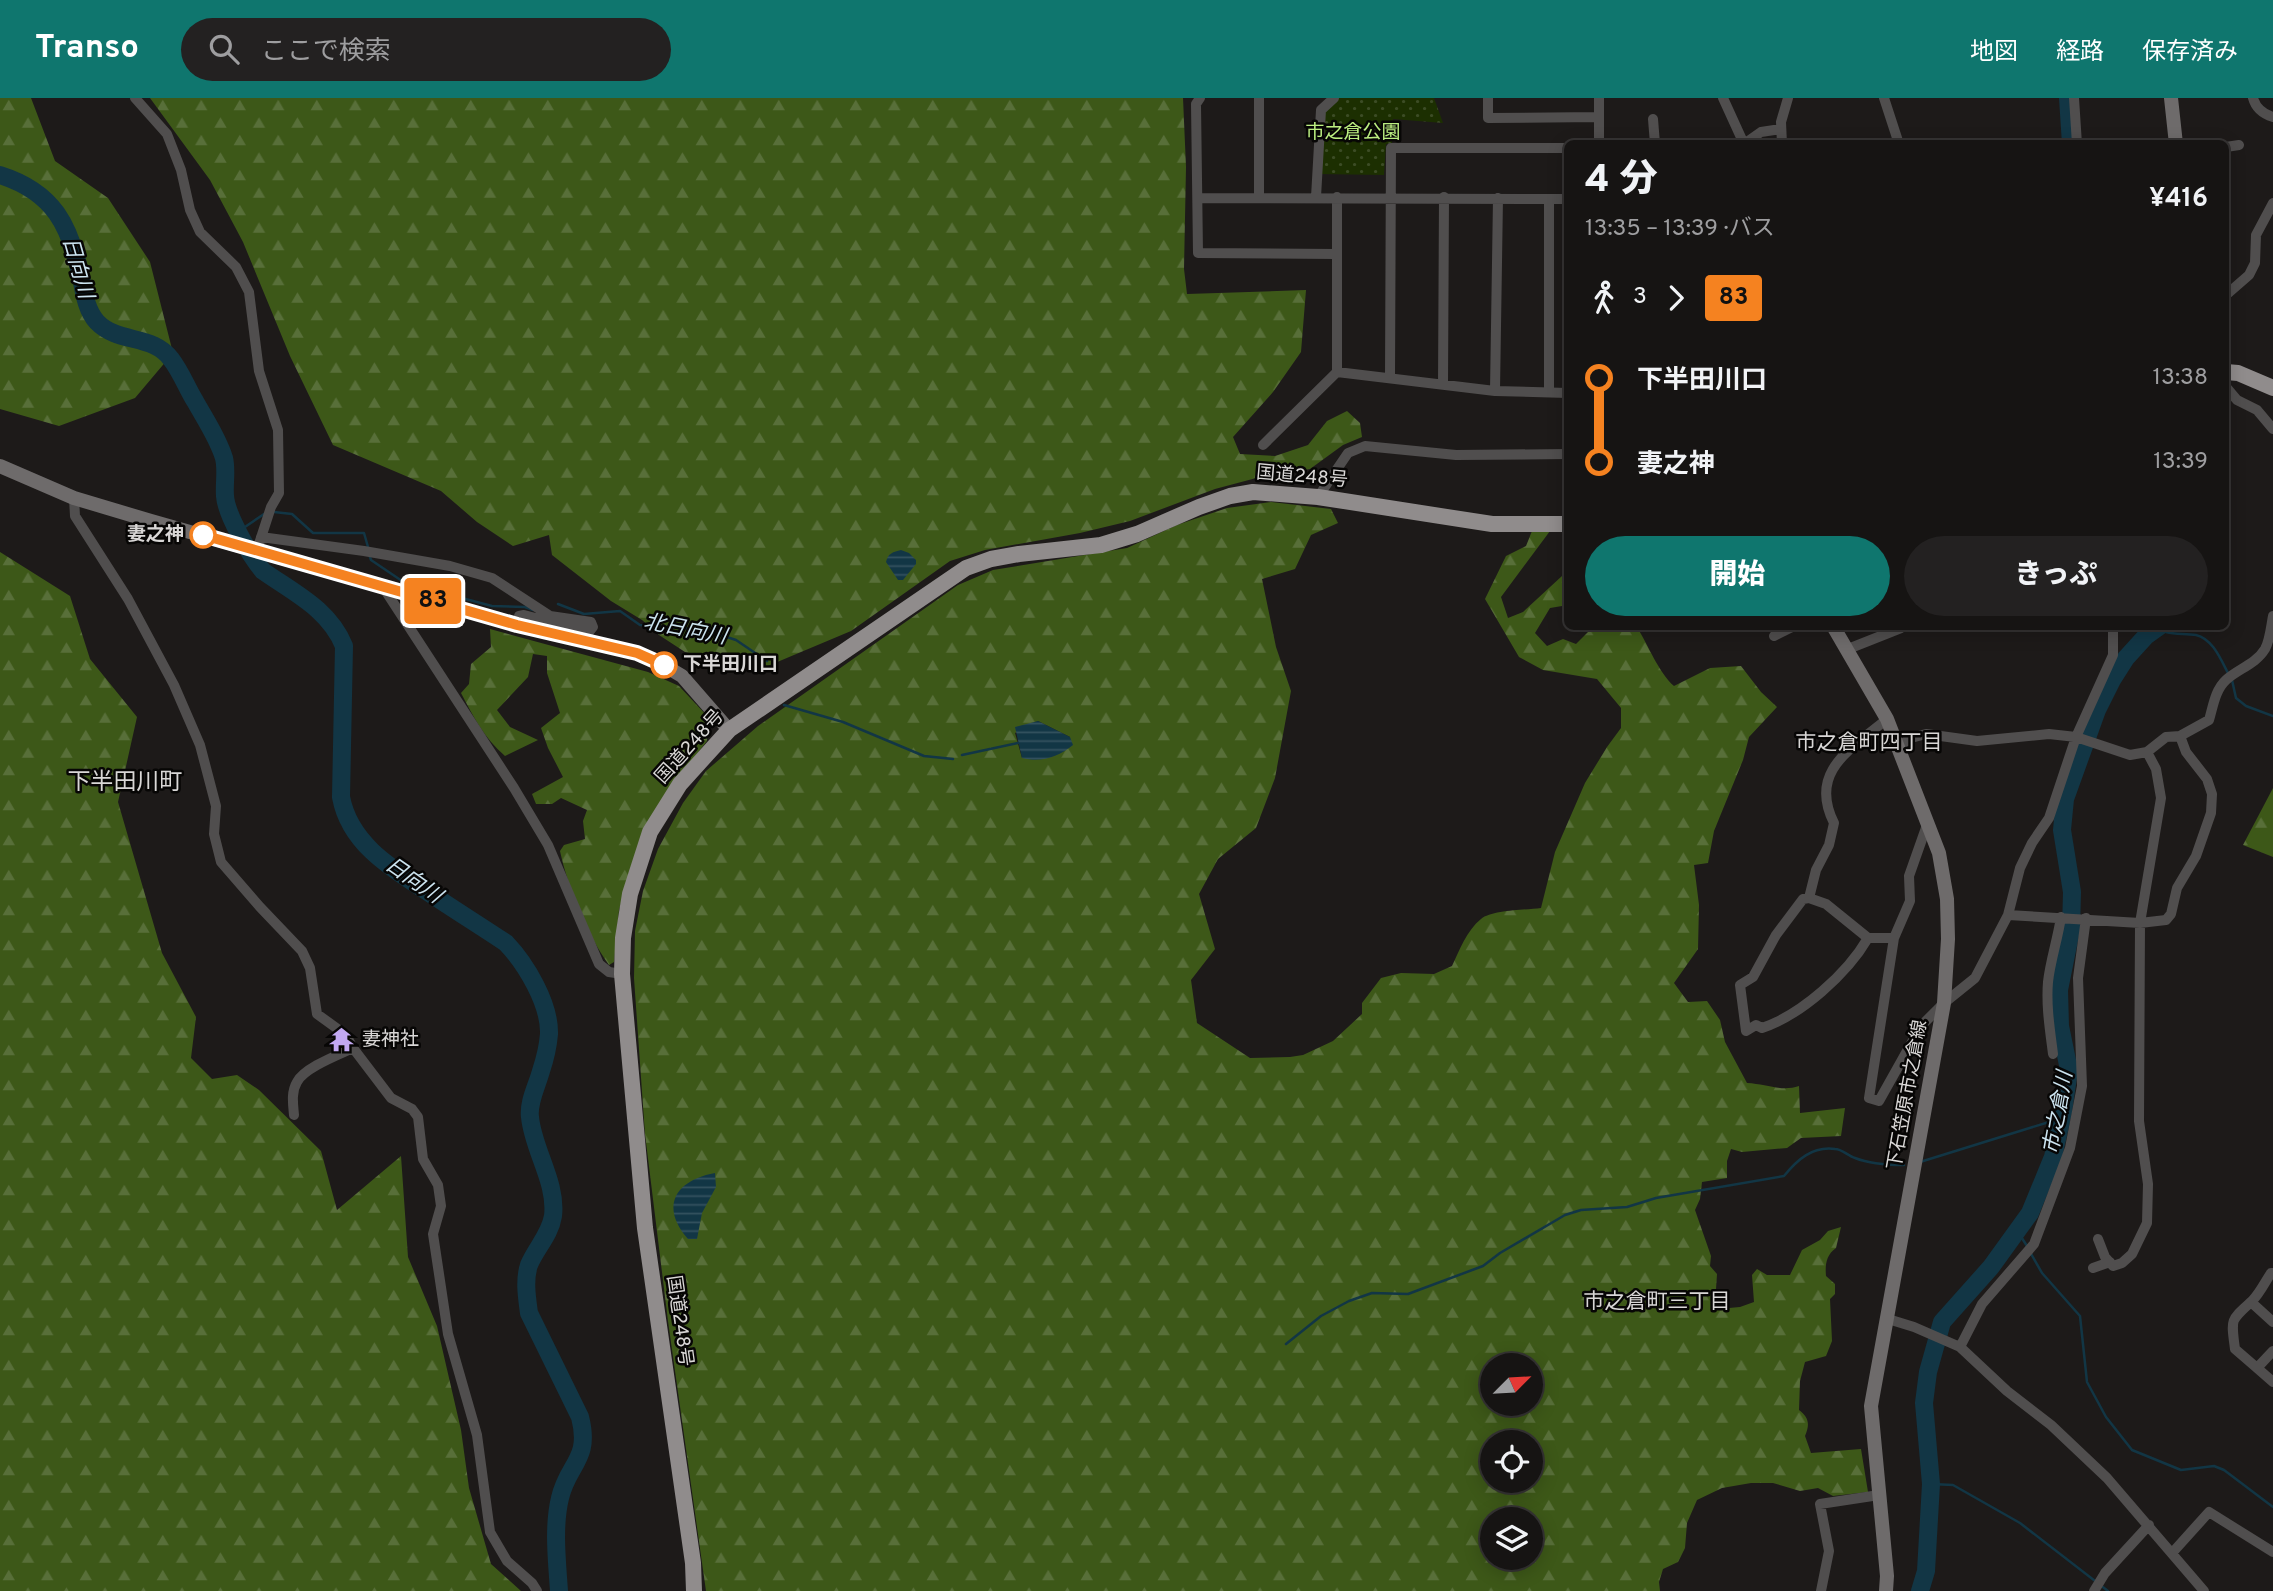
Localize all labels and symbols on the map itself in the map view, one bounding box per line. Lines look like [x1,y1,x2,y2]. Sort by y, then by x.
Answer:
park label: 市之倉公園 [1305,121,1401,145]
water label: 日向川 [55,234,99,304]
street label: 国道248号 [1255,461,1349,493]
marker: 妻之神 [190,522,216,548]
place label: 妻之神 [127,523,184,547]
line badge: 83 [402,578,464,624]
water label: 北日向川 [641,609,731,652]
marker: 下半田川口 [651,652,677,678]
place label: 下半田川口 [683,653,778,677]
street label: 国道248号 [650,705,730,789]
district label: 市之倉町四丁目 [1796,730,1943,757]
district label: 下半田川町 [68,769,183,798]
water label: 日向川 [379,852,448,911]
street label: 下石笠原市之倉線 [1883,1018,1933,1172]
temple icon: 妻神社 [328,1026,356,1054]
place label: 妻神社 [362,1028,419,1052]
water label: 市之倉川 [2038,1067,2080,1157]
street label: 国道248号 [661,1274,697,1368]
district label: 市之倉町三丁目 [1584,1289,1731,1316]
north arrow [1480,1353,1544,1416]

